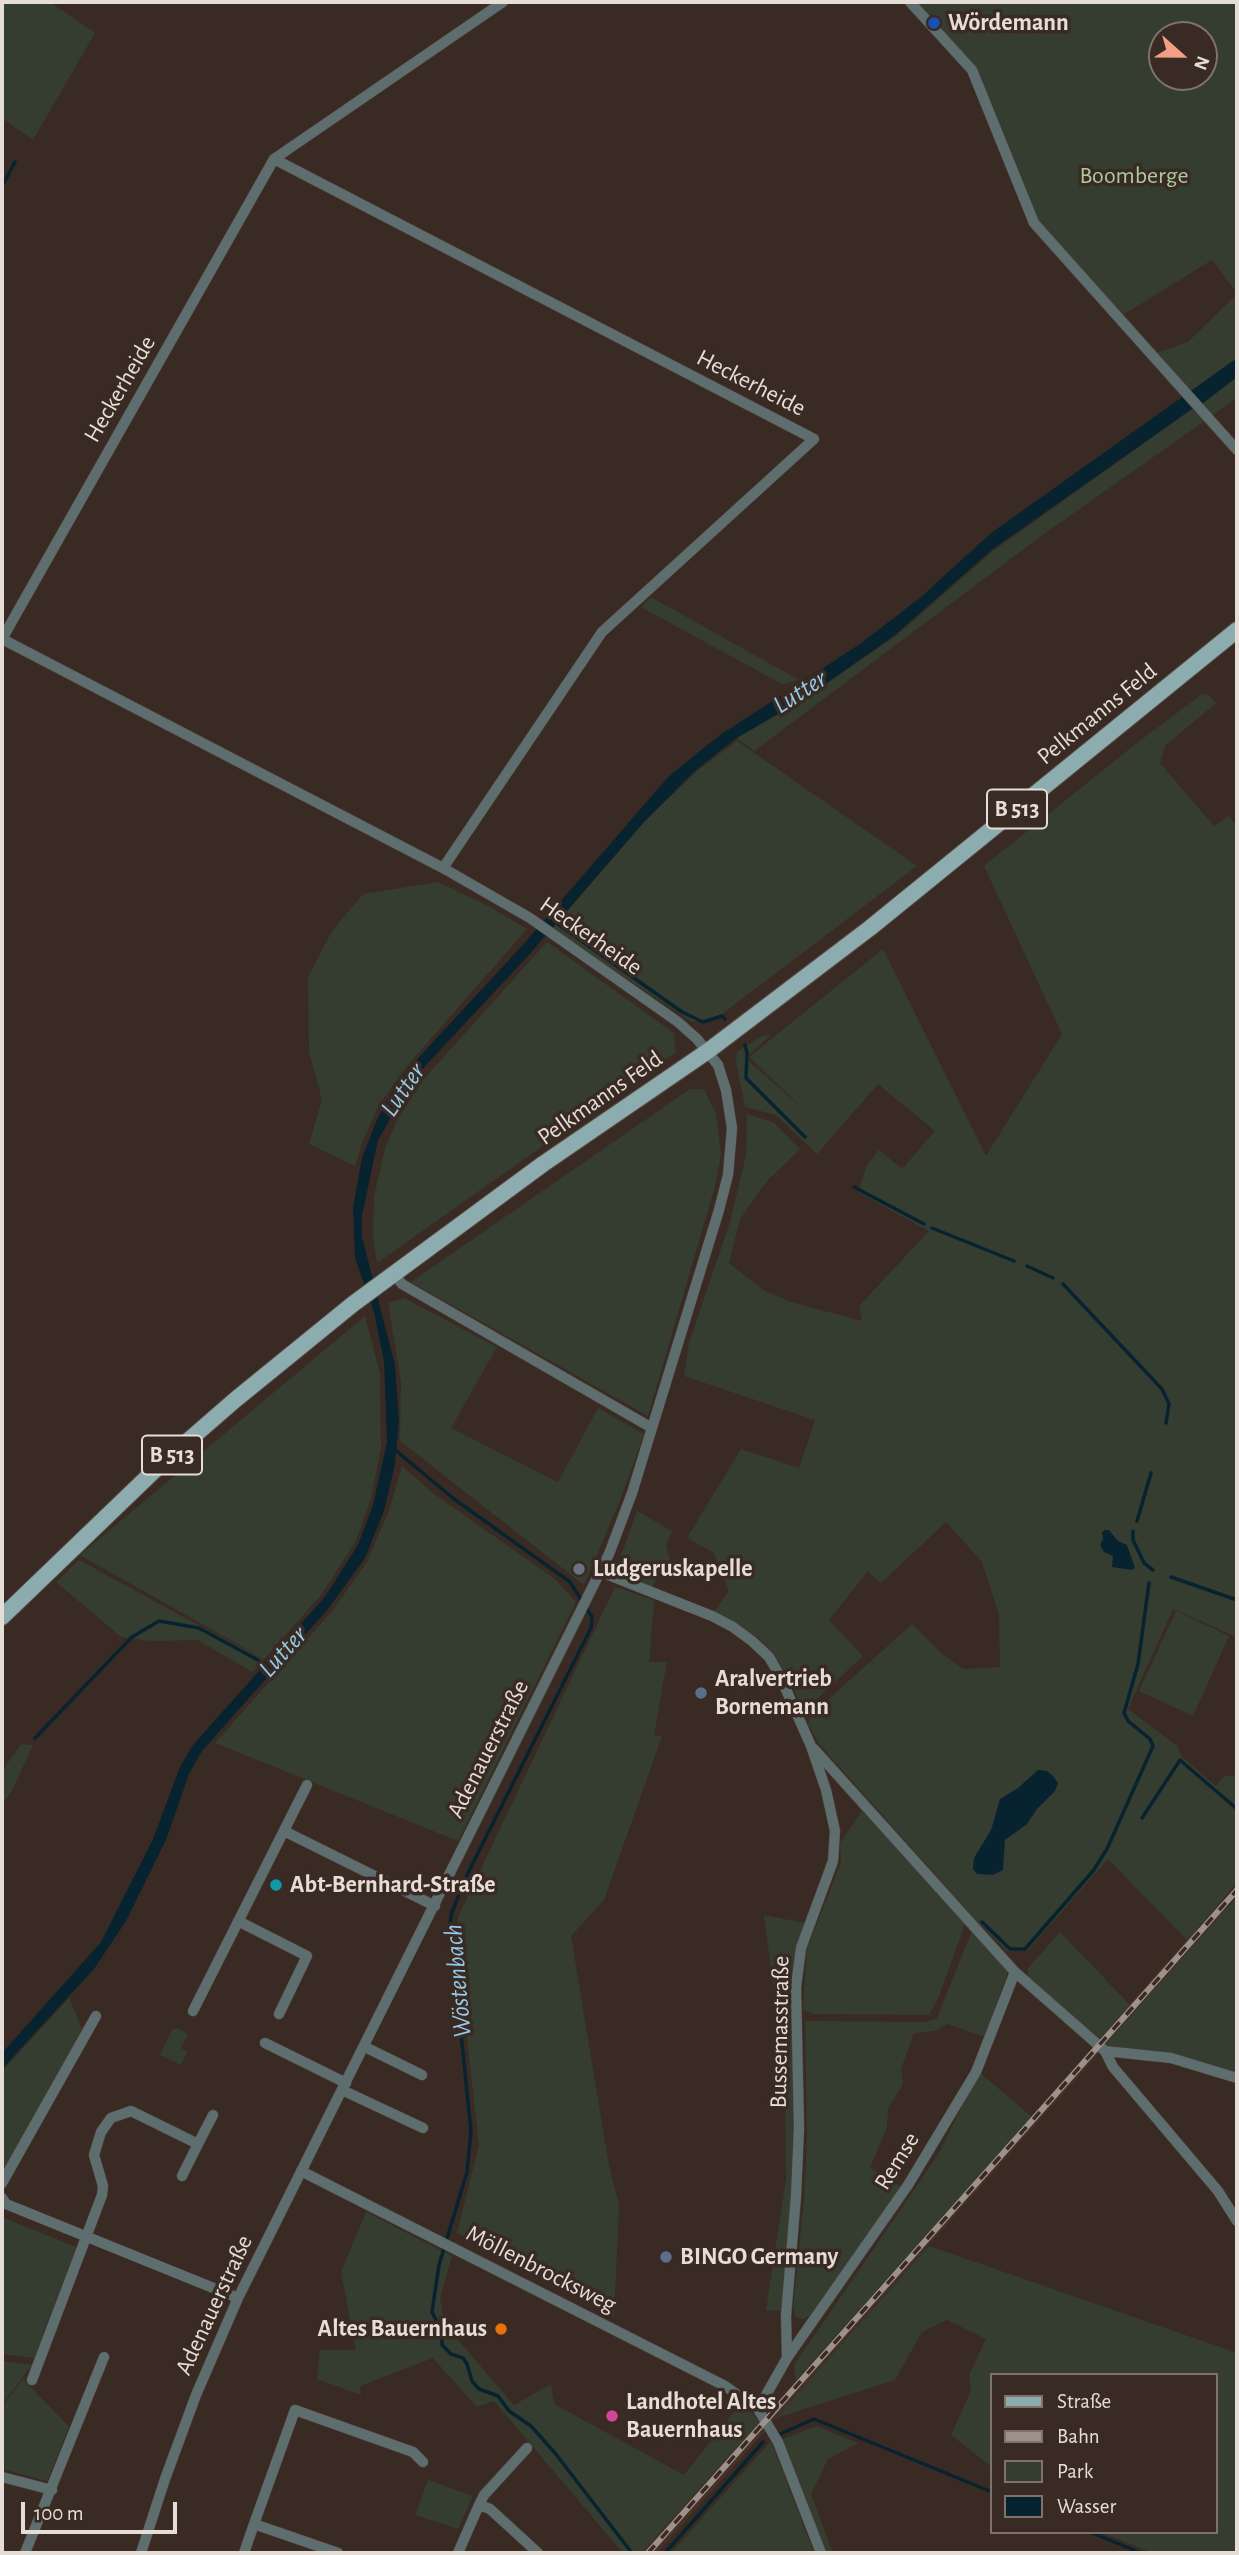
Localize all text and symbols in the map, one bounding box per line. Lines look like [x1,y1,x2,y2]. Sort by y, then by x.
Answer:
place label: Wördemann [948,9,1069,37]
marker: Wördemann [926,15,942,31]
north arrow [1148,21,1218,91]
text: N [1190,53,1212,73]
park label: Boomberge [1079,162,1189,190]
street label: Heckerheide [78,330,162,448]
street label: Heckerheide [692,343,810,423]
street label: Pelkmanns Feld [1031,657,1163,771]
water label: Lutter [767,663,833,721]
road number: B 513 [987,790,1047,828]
street label: Heckerheide [534,890,648,982]
street label: Pelkmanns Feld [532,1044,668,1152]
water label: Lutter [374,1057,432,1123]
road number: B 513 [142,1436,202,1474]
place label: Ludgeruskapelle [593,1555,753,1583]
marker: Ludgeruskapelle [571,1561,587,1577]
water label: Lutter [252,1620,314,1684]
place label: Aralvertrieb Bornemann [715,1665,832,1721]
street label: Adenauerstraße [441,1675,535,1823]
marker: Aralvertrieb Bornemann [693,1685,709,1701]
place label: Abt-Bernhard-Straße [290,1871,496,1899]
marker: Abt-Bernhard-Straße [268,1877,284,1893]
water label: Wöstenbach [438,1923,478,2039]
street label: Bussemasstraße [764,1955,796,2109]
street label: Remse [868,2127,926,2195]
street label: Möllenbrocksweg [461,2219,621,2319]
street label: Adenauerstraße [169,2231,259,2379]
place label: BINGO Germany [680,2243,838,2271]
marker: BINGO Germany [658,2249,674,2265]
place label: Altes Bauernhaus [318,2315,487,2343]
marker: Altes Bauernhaus [493,2321,509,2337]
legend [990,2373,1218,2534]
place label: Landhotel Altes Bauernhaus [626,2388,776,2444]
text: Straße [1057,2391,1111,2412]
marker: Landhotel Altes Bauernhaus [604,2408,620,2424]
text: Bahn [1057,2426,1100,2447]
text: Park [1057,2461,1093,2482]
scale bar [24,2488,180,2532]
text: Wasser [1057,2496,1116,2517]
text: 100 m [34,2503,84,2524]

